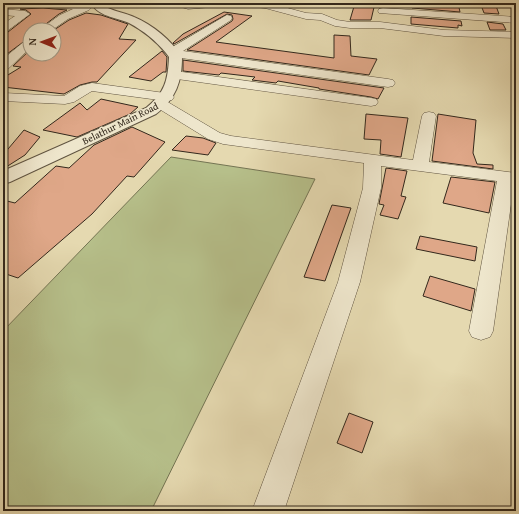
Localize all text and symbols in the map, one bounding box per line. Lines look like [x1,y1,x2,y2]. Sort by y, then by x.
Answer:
north arrow [22,22,62,62]
text: N [24,37,40,46]
street label: Belathur Main Road [80,98,162,148]

